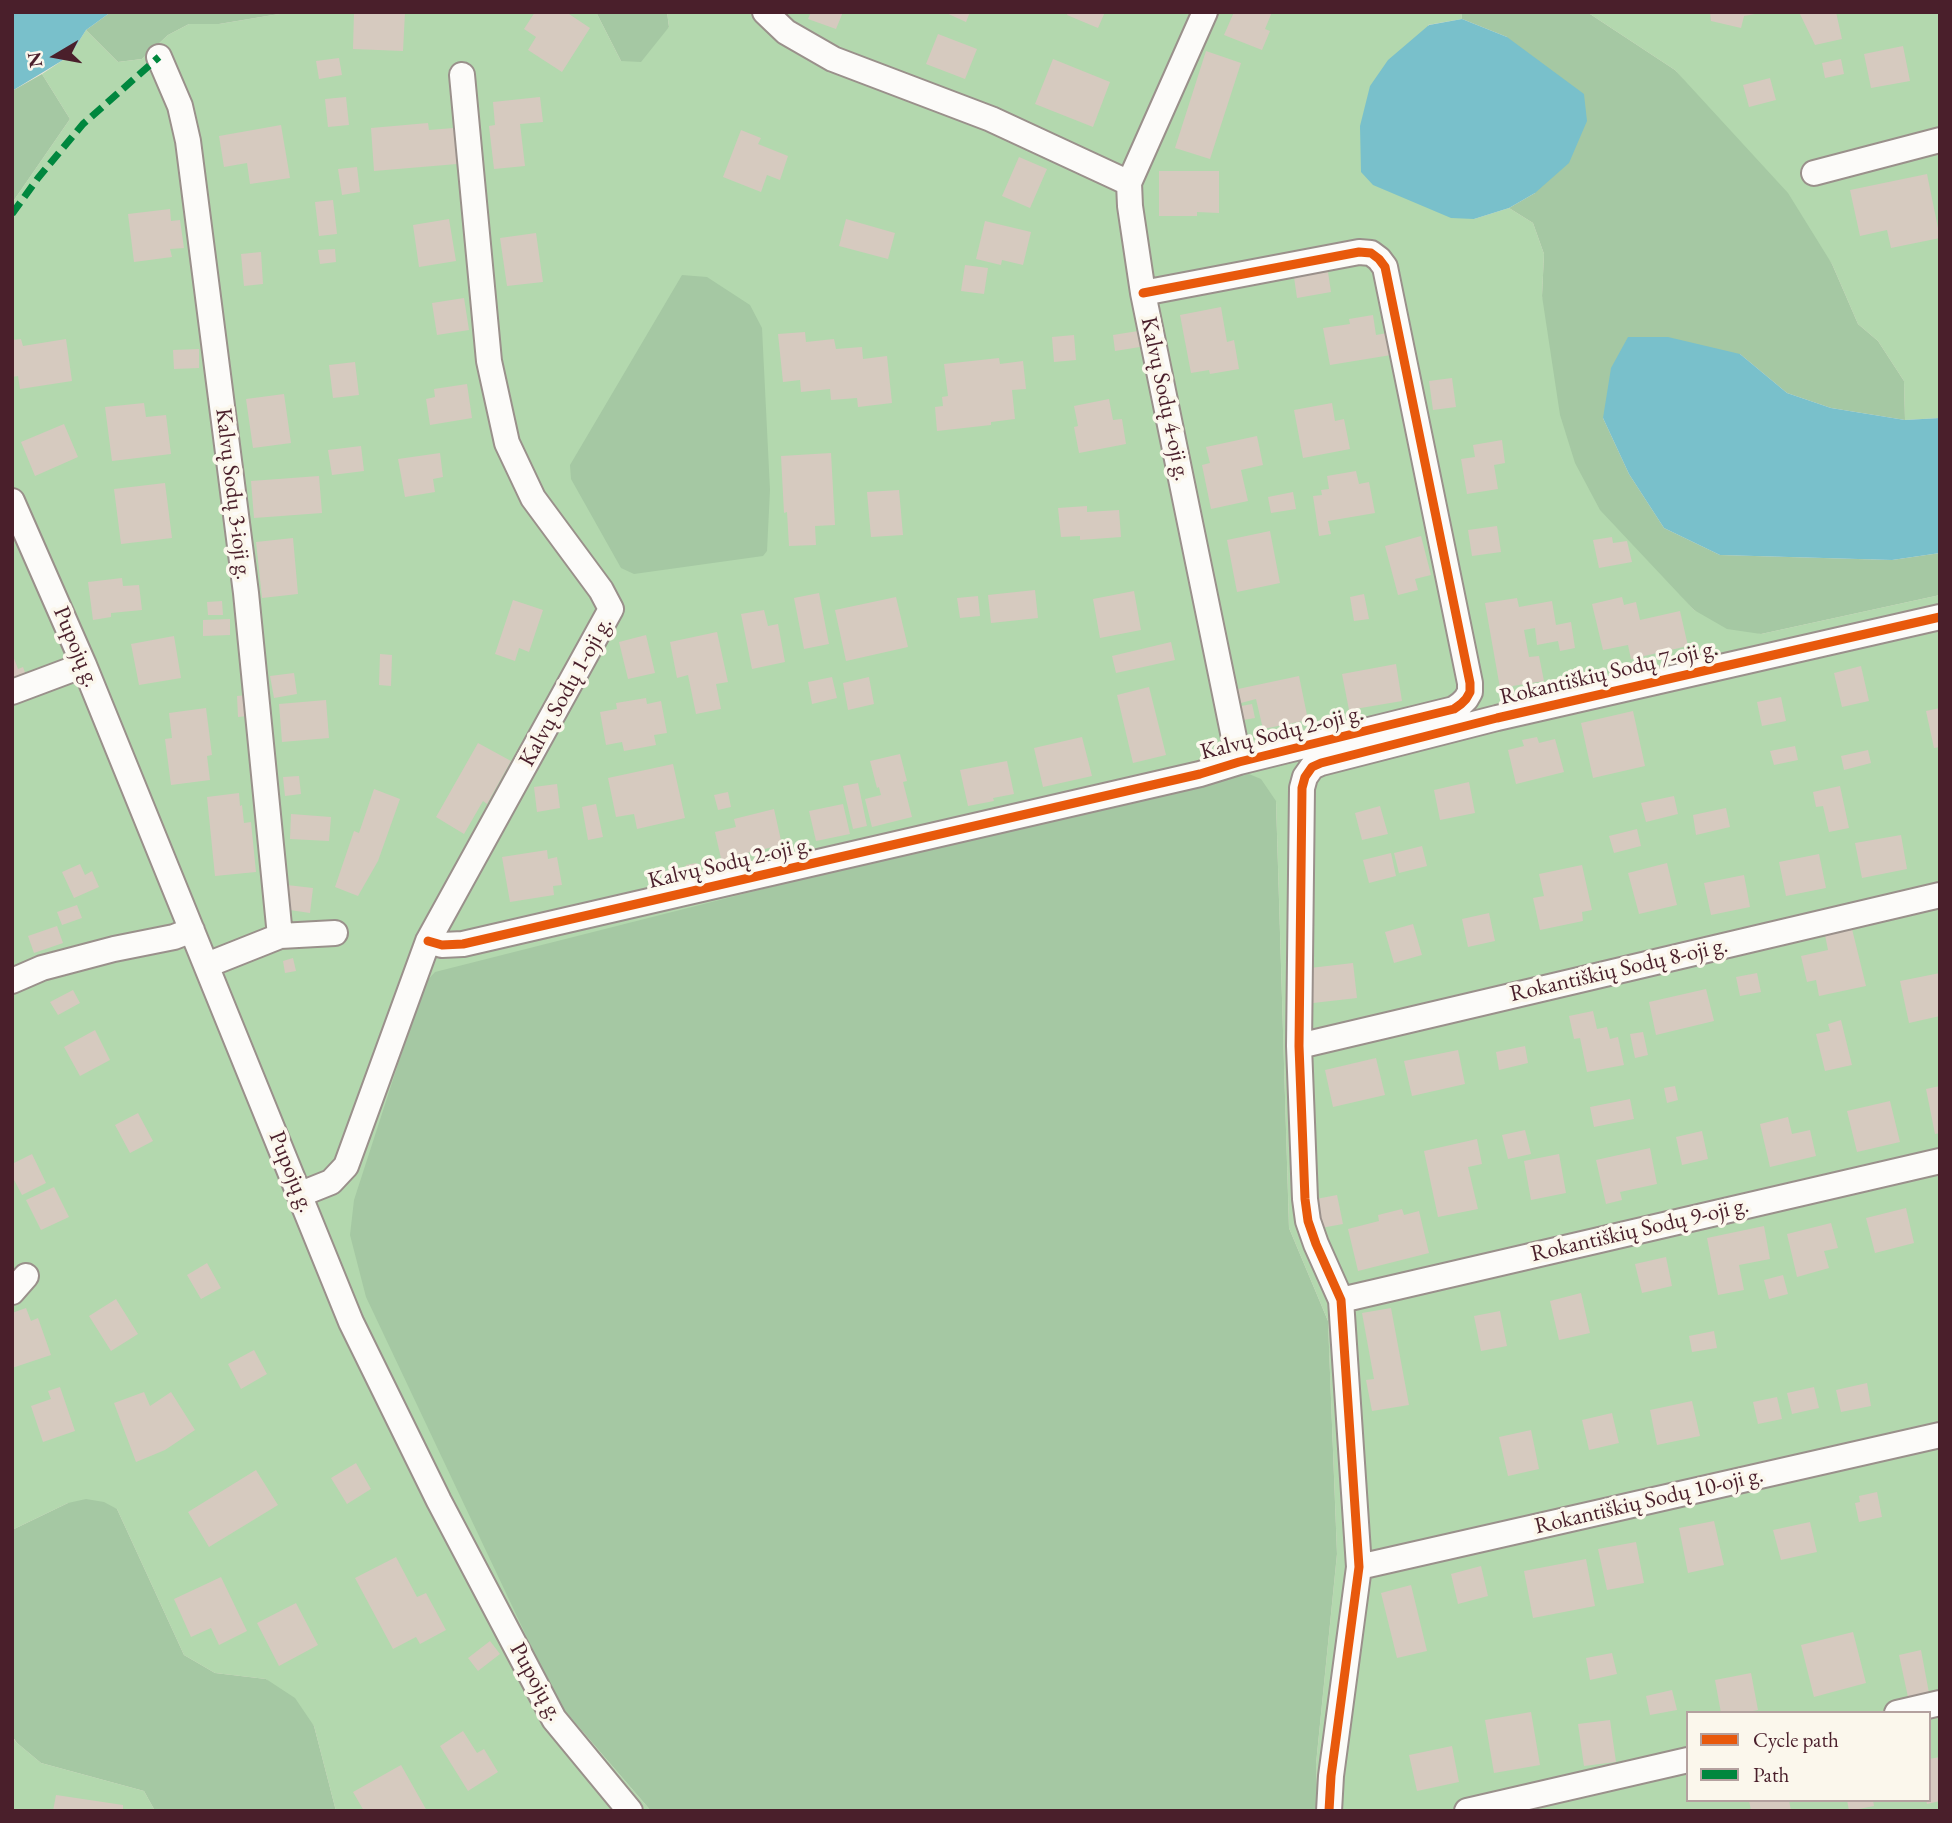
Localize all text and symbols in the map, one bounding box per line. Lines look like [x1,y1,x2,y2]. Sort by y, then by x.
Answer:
north arrow [21,21,91,91]
text: N [21,50,48,69]
street label: Kalvų Sodų 4-oji g. [1134,314,1196,484]
street label: Kalvų Sodų 3-ioji g. [209,407,257,581]
street label: Pupojų g. [47,602,105,692]
street label: Kalvų Sodų 1-oji g. [513,612,619,772]
street label: Rokantiškių Sodų 7-oji g. [1497,634,1721,712]
street label: Kalvų Sodų 2-oji g. [1198,699,1366,767]
street label: Kalvų Sodų 2-oji g. [646,831,814,895]
street label: Rokantiškių Sodų 8-oji g. [1507,931,1731,1009]
street label: Pupojų g. [262,1127,320,1217]
street label: Rokantiškių Sodų 9-oji g. [1528,1191,1752,1269]
street label: Rokantiškių Sodų 10-oji g. [1532,1461,1766,1541]
street label: Pupojų g. [503,1638,569,1726]
legend [1686,1711,1931,1802]
text: Cycle path [1753,1726,1839,1753]
text: Path [1753,1761,1789,1788]

